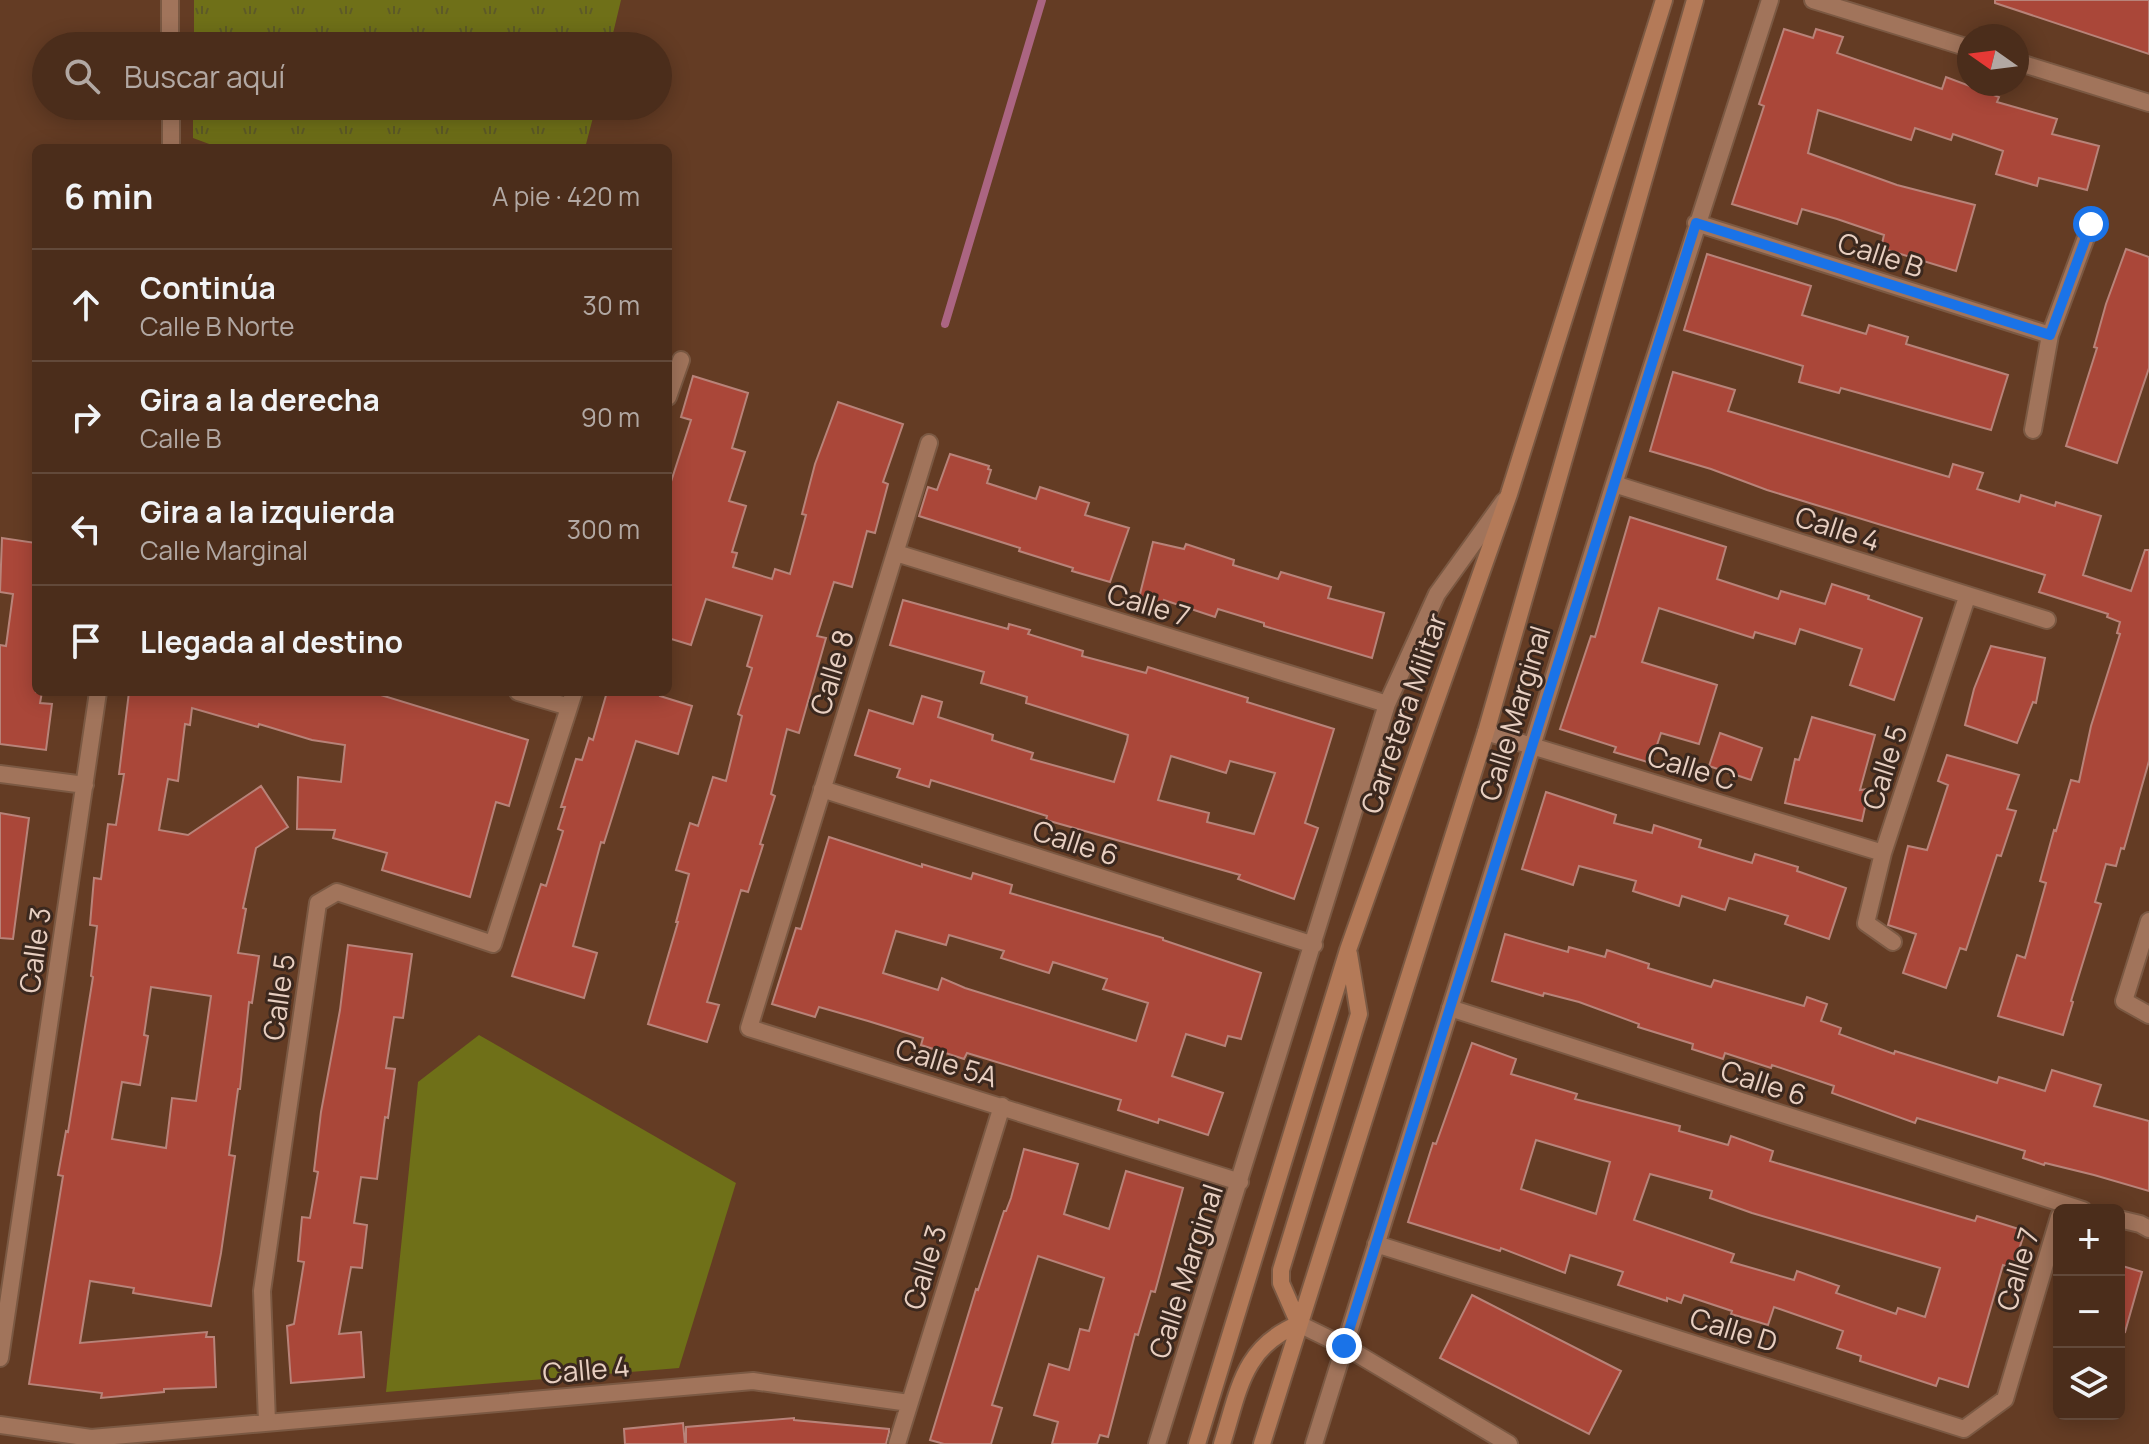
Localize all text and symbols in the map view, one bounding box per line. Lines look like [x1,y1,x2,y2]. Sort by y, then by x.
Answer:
north arrow [1957,24,2029,96]
search box [32,32,672,120]
icon: search [60,54,104,98]
text: Buscar aquí [124,56,285,97]
text: 6 min [64,173,153,219]
text: A pie · 420 m [492,178,640,214]
route start [2073,206,2109,242]
street label: Calle B [1833,222,1929,286]
text: Continúa [140,267,276,308]
icon: ahead [64,283,108,327]
text: 30 m [583,287,640,323]
text: Calle B Norte [140,308,294,344]
text: Gira a la derecha [140,379,380,420]
icon: right [64,395,108,439]
text: 90 m [581,399,640,435]
text: Calle B [140,420,222,456]
text: Gira a la izquierda [140,491,395,532]
street label: Calle 4 [1791,496,1885,560]
icon: left [64,507,108,551]
text: 300 m [567,511,640,547]
text: Calle Marginal [140,532,308,568]
street label: Calle 7 [1103,573,1195,635]
street label: Carretera Militar [1351,608,1455,818]
icon: arrive [64,619,108,663]
text: Llegada al destino [140,621,403,662]
street label: Calle Marginal [1469,621,1559,805]
street label: Calle 8 [800,625,862,719]
street label: Calle 5 [1853,720,1915,814]
street label: Calle C [1643,736,1741,798]
street label: Calle 6 [1028,810,1124,874]
street label: Calle 3 [9,905,59,995]
street label: Calle 5 [253,951,303,1043]
street label: Calle 5A [891,1029,1003,1096]
street label: Calle 6 [1716,1050,1812,1114]
street label: Calle Marginal [1139,1179,1231,1363]
map controls [2053,1204,2125,1420]
button: + [2053,1204,2125,1276]
street label: Calle 3 [893,1220,955,1314]
street label: Calle 7 [1986,1223,2048,1315]
button: − [2053,1276,2125,1348]
street label: Calle D [1686,1298,1782,1360]
route end [1326,1328,1362,1364]
street label: Calle 4 [541,1346,631,1392]
button: layers [2053,1348,2125,1420]

